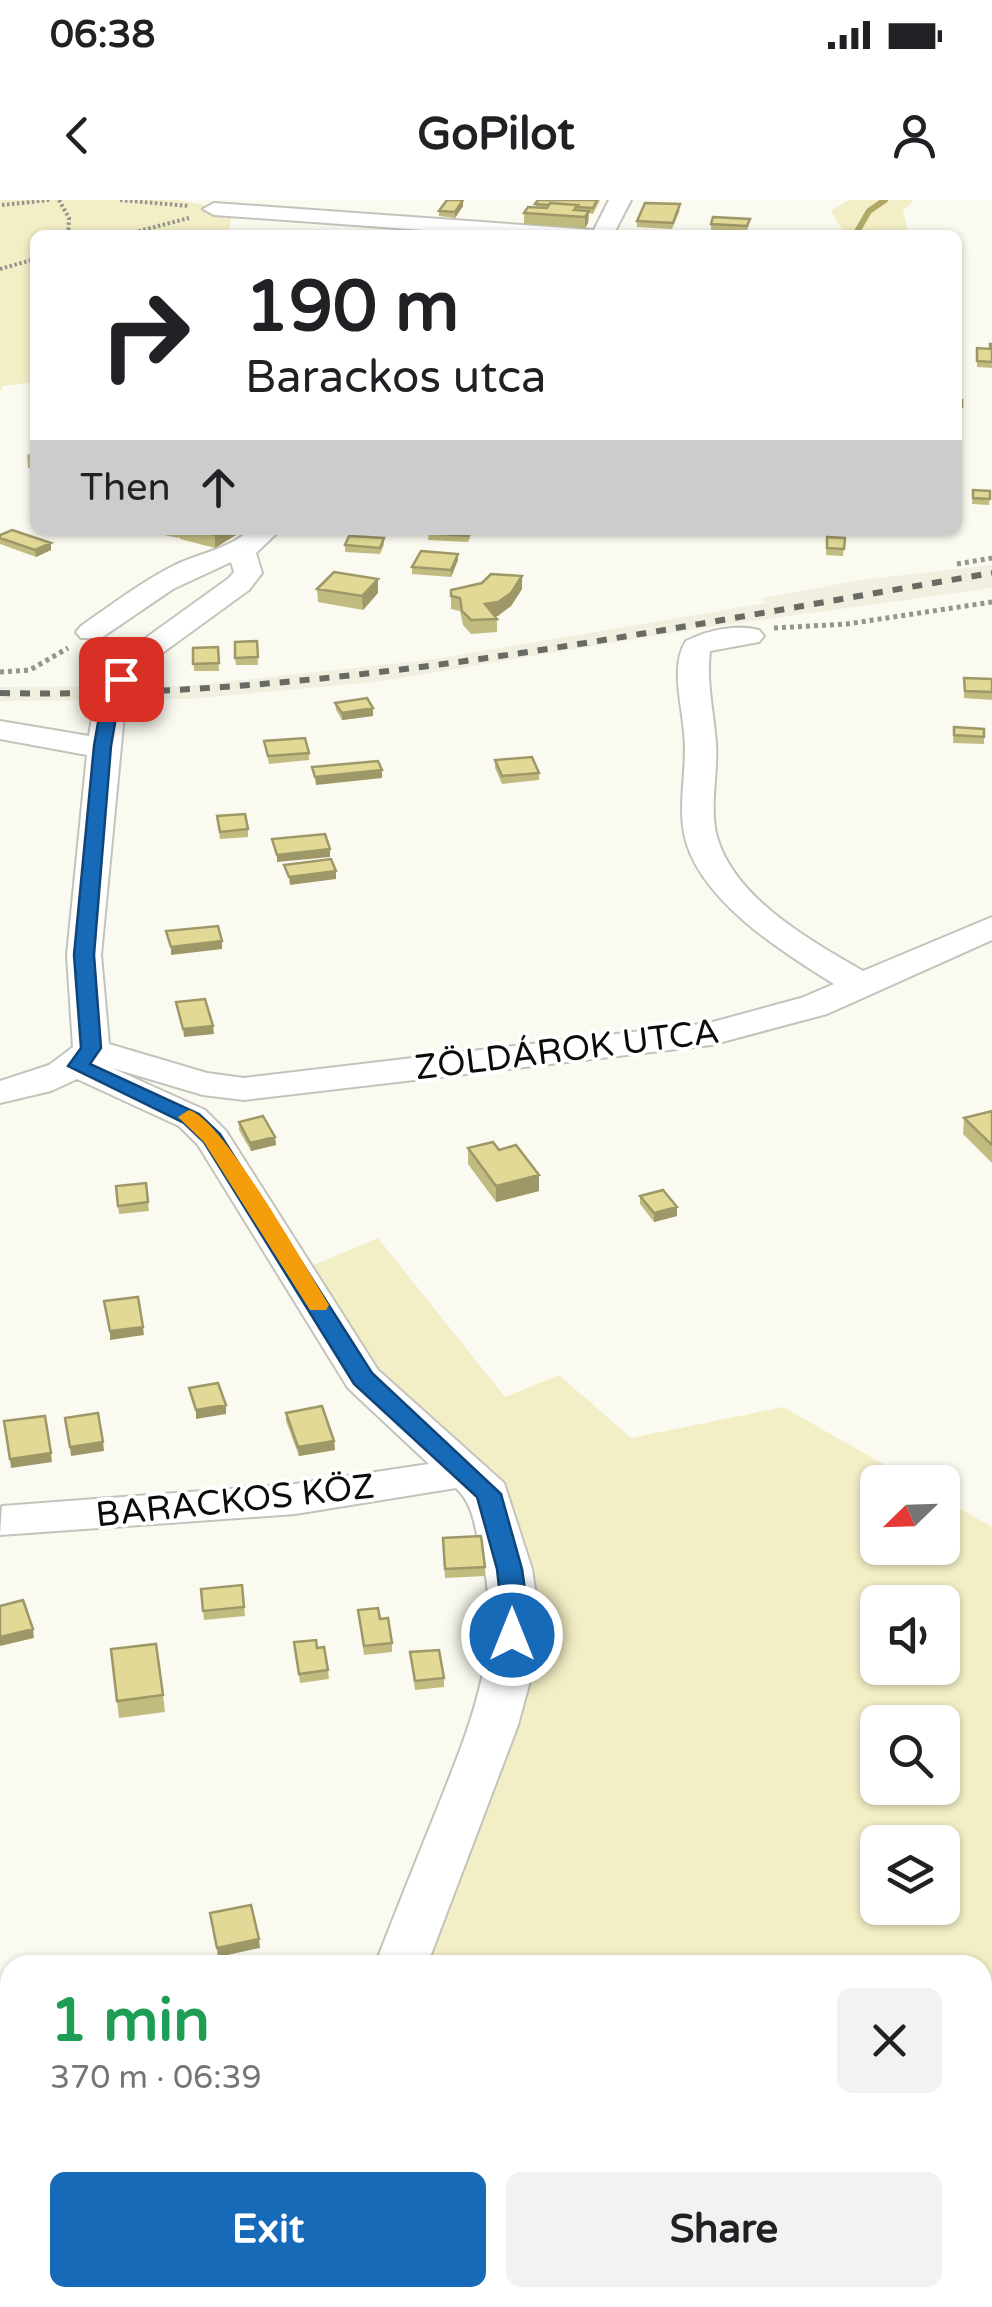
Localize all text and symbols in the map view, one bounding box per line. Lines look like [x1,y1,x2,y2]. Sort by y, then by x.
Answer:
text: 06:38 [50,12,155,58]
icon: back [50,108,105,163]
text: GoPilot [417,108,575,162]
icon: person [887,108,942,163]
text: 190 m [245,266,459,350]
icon: right [80,270,210,400]
text: Barackos utca [245,351,546,405]
icon: ahead [191,460,246,515]
text: Then [80,465,171,511]
pin [79,637,164,722]
icon: arrive [94,652,149,707]
street label: ZÖLDÁROK UTCA [413,1010,722,1089]
street label: BARACKOS KÖZ [94,1465,376,1537]
north arrow [860,1465,960,1565]
map controls [860,1465,960,1925]
position arrow [460,1583,564,1687]
button: sound [860,1585,960,1685]
button: search [860,1705,960,1805]
button: layers [860,1825,960,1925]
text: 1 min [50,1985,210,2057]
button: close [837,1988,942,2093]
text: 370 m · 06:39 [50,2059,262,2097]
button: Exit [50,2172,486,2287]
button: Share [506,2172,942,2287]

